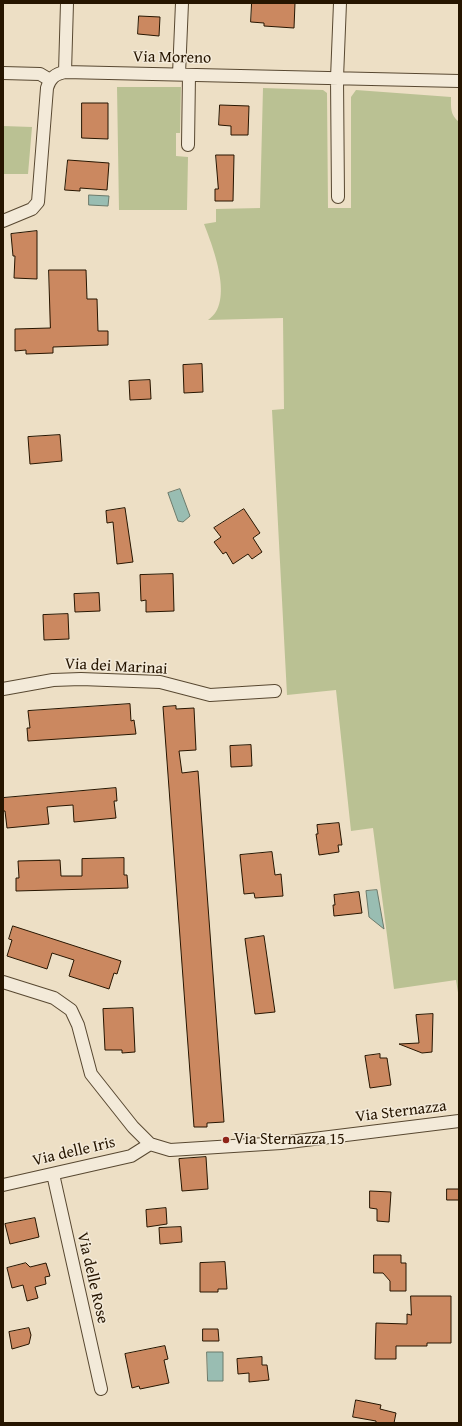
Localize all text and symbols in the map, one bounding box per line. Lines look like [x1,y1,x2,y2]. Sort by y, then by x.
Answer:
street label: Via Moreno [133,48,211,68]
street label: Via dei Marinai [64,655,168,679]
street label: Via Sternazza [354,1097,448,1127]
place label: Via Sternazza 15 [234,1130,345,1150]
street label: Via delle Iris [31,1133,117,1171]
marker: Via Sternazza 15 [221,1135,231,1145]
street label: Via delle Rose [72,1230,112,1326]

